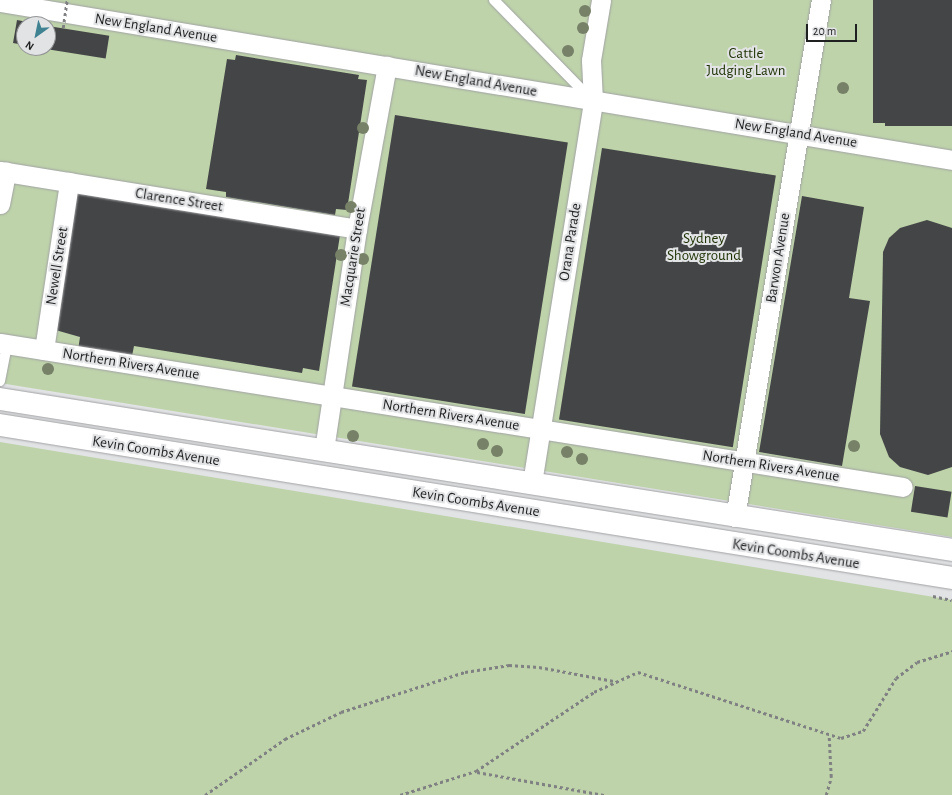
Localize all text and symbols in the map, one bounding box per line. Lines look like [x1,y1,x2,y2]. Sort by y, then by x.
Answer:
street label: New England Avenue [93,9,219,47]
north arrow [16,16,56,56]
scale bar [808,16,859,42]
text: 20 m [813,25,836,37]
text: N [24,39,36,52]
park label: Cattle Judging Lawn [706,44,786,79]
street label: New England Avenue [413,61,539,101]
street label: New England Avenue [733,114,859,152]
street label: Clarence Street [134,184,224,216]
street label: Orana Parade [555,202,585,282]
street label: Macquarie Street [336,206,370,308]
street label: Barwon Avenue [762,212,794,304]
street label: Newell Street [42,226,72,306]
park label: Sydney Showground [667,229,741,264]
street label: Northern Rivers Avenue [61,344,201,384]
street label: Northern Rivers Avenue [381,395,521,435]
street label: Kevin Coombs Avenue [91,432,221,470]
street label: Northern Rivers Avenue [701,446,841,486]
street label: Kevin Coombs Avenue [411,483,541,521]
street label: Kevin Coombs Avenue [731,535,861,573]

